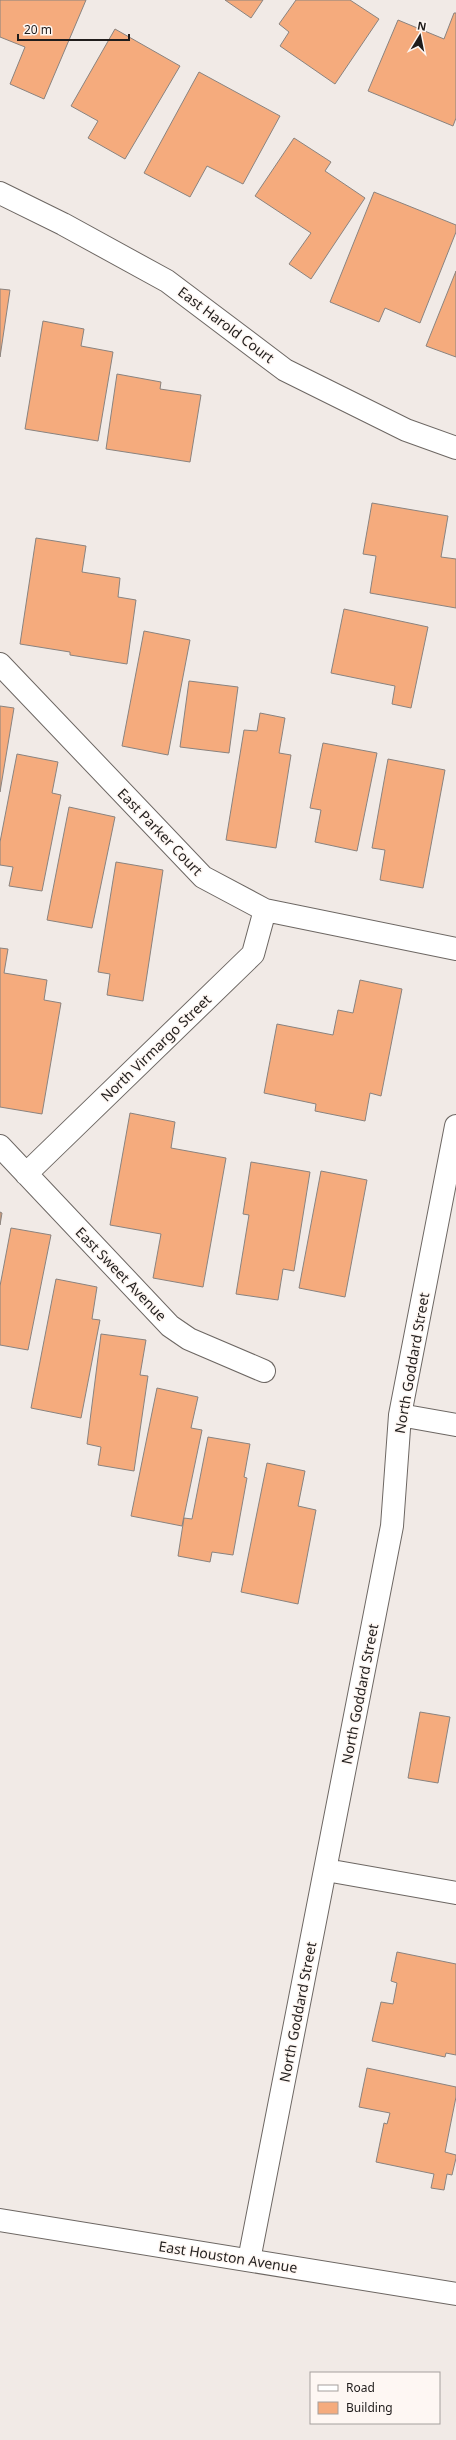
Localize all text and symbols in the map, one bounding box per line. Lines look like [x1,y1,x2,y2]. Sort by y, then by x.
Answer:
scale bar [18,16,129,42]
north arrow [400,16,440,56]
text: N [416,17,428,34]
text: 20 m [24,21,52,38]
street label: East Harold Court [174,282,278,367]
street label: East Parker Court [114,784,207,880]
street label: North Virmargo Street [96,990,215,1105]
street label: East Sweet Avenue [72,1223,171,1325]
street label: North Goddard Street [390,1291,433,1435]
street label: North Goddard Street [337,1622,382,1766]
street label: North Goddard Street [275,1940,320,2084]
street label: East Houston Avenue [157,2236,299,2277]
legend [310,2372,440,2424]
text: Road [346,2379,375,2396]
text: Building [346,2399,393,2416]

